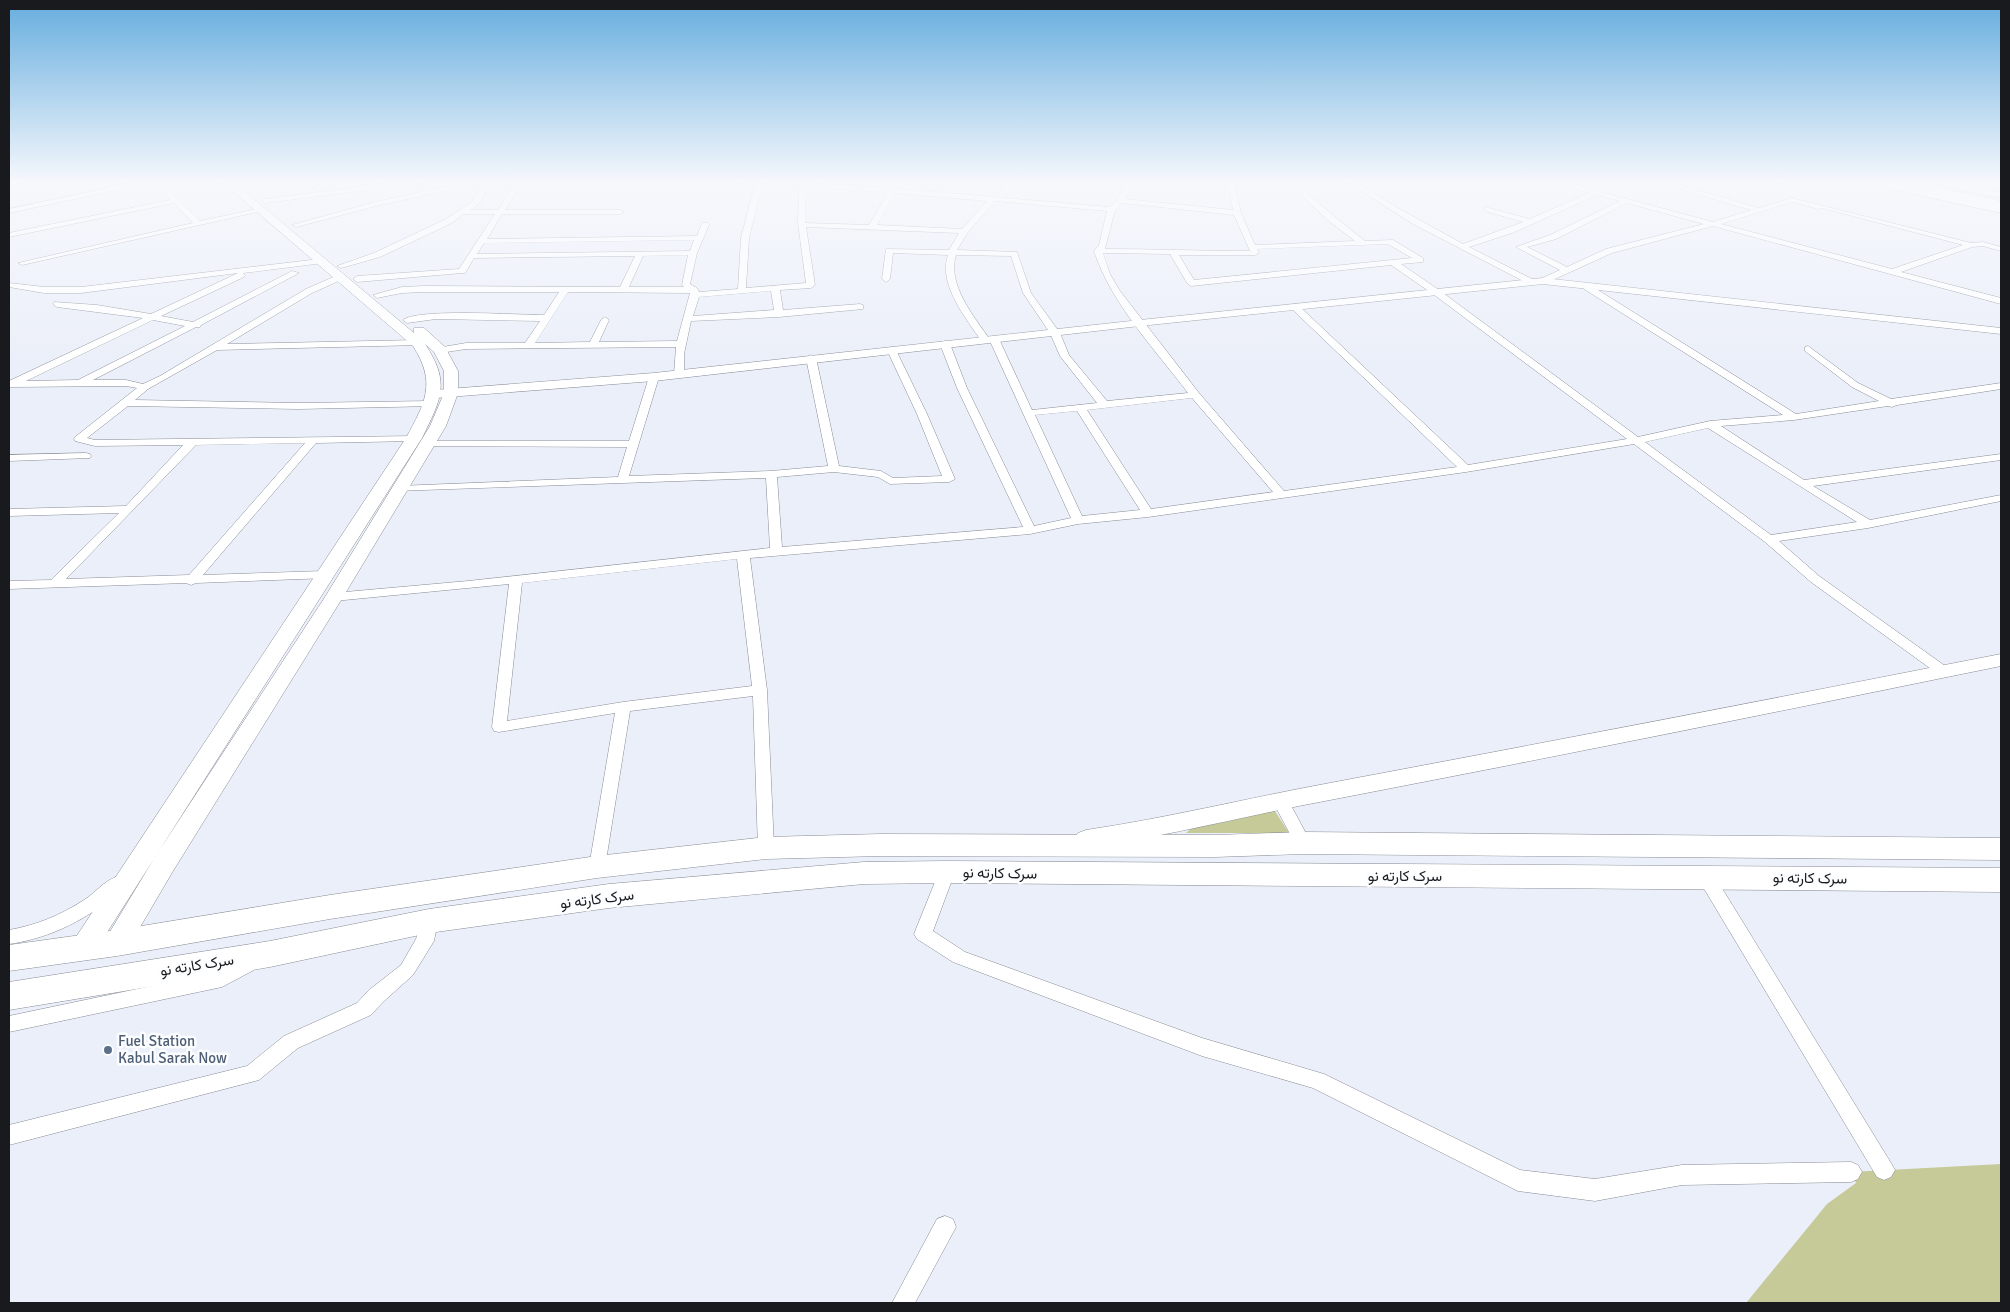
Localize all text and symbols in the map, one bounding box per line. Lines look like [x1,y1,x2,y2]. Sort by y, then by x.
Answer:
street label: سرک کارته نو [963,863,1037,883]
street label: سرک کارته نو [1368,867,1442,885]
street label: سرک کارته نو [1773,868,1847,888]
street label: سرک کارته نو [559,886,635,912]
street label: سرک کارته نو [159,950,235,980]
place label: Fuel Station Kabul Sarak Now [118,1032,227,1067]
marker: Fuel Station Kabul Sarak Now [102,1044,114,1056]

